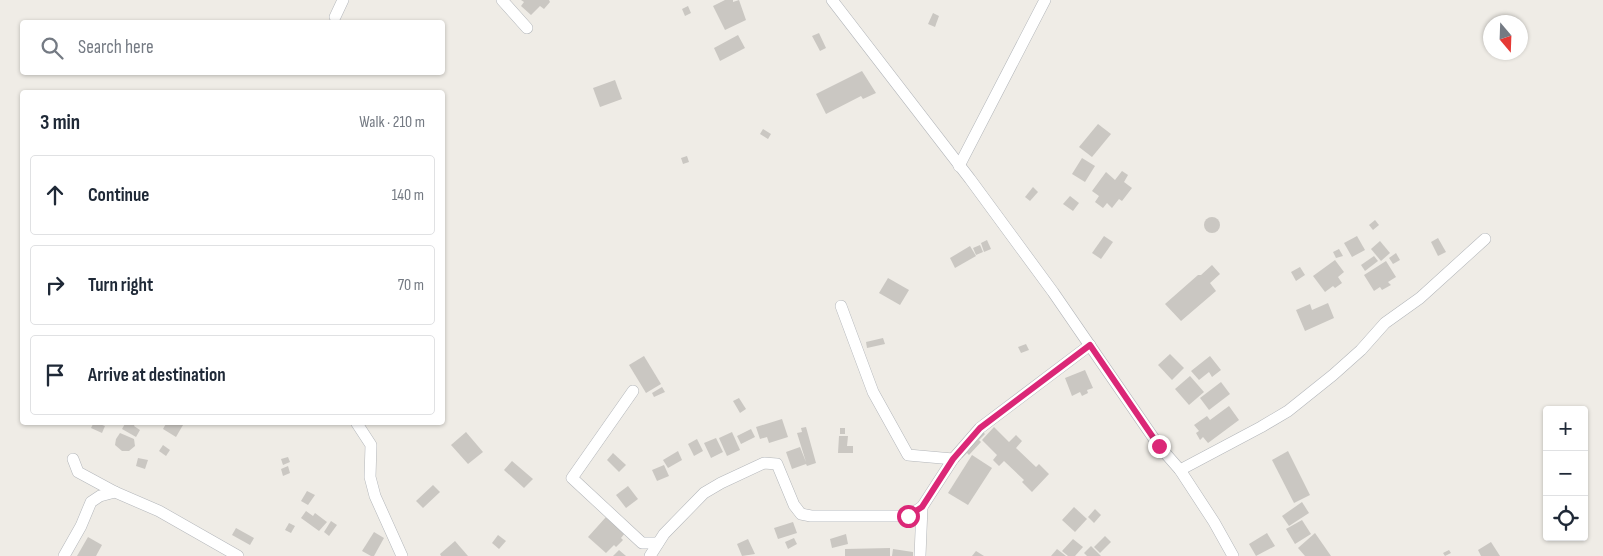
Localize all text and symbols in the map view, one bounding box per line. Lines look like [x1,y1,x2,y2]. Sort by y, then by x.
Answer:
north arrow [1483,15,1528,60]
search box [20,20,445,75]
icon: search [38,34,66,62]
text: Search here [78,36,154,59]
text: 3 min [40,110,80,135]
text: Walk · 210 m [359,113,425,132]
icon: ahead [41,181,69,209]
text: Continue [88,184,149,207]
text: 140 m [392,186,424,205]
icon: right [41,271,69,299]
text: Turn right [88,274,153,297]
text: 70 m [398,276,424,295]
icon: arrive [41,361,69,389]
text: Arrive at destination [88,364,226,387]
map controls [1543,406,1588,541]
button: + [1543,406,1588,451]
route end [1148,435,1171,458]
button: − [1543,451,1588,496]
button: locate [1543,496,1588,541]
route start [897,505,920,528]

